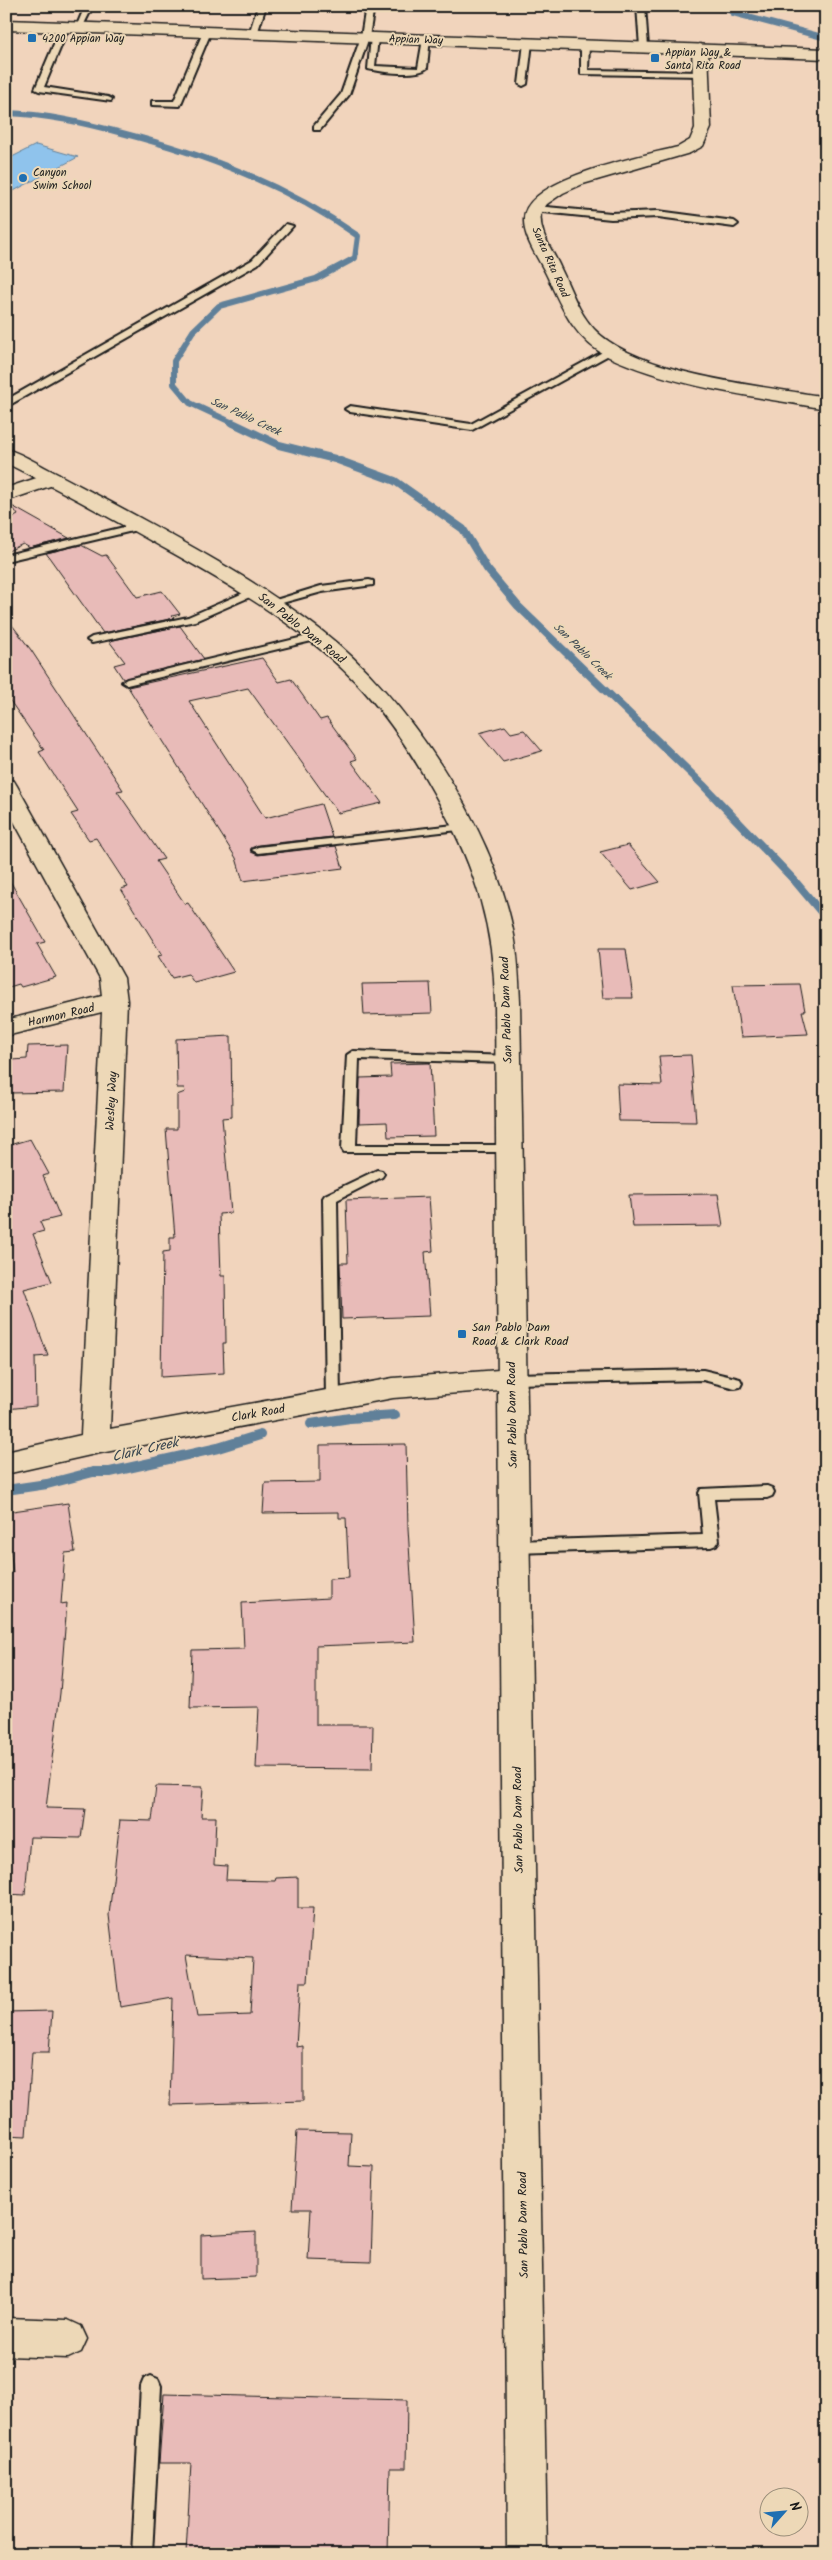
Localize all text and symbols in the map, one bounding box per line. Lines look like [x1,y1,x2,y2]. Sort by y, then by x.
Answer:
place label: 4200 Appian Way [42,30,125,48]
street label: Appian Way [389,30,444,50]
marker: 4200 Appian Way [26,32,38,44]
place label: Appian Way & Santa Rita Road [665,44,741,75]
marker: Appian Way & Santa Rita Road [649,52,661,64]
place label: Canyon Swim School [33,164,92,195]
marker: Canyon Swim School [17,172,29,184]
street label: Santa Rita Road [526,224,574,301]
water label: San Pablo Creek [208,393,285,442]
street label: San Pablo Dam Road [254,588,350,669]
water label: San Pablo Creek [549,619,617,686]
street label: San Pablo Dam Road [495,955,518,1064]
street label: Harmon Road [26,998,97,1032]
street label: Wesley Way [100,1071,123,1131]
place label: San Pablo Dam Road & Clark Road [472,1318,569,1351]
marker: San Pablo Dam Road & Clark Road [456,1328,468,1340]
street label: San Pablo Dam Road [502,1361,523,1468]
street label: Clark Road [230,1399,287,1428]
water label: Clark Creek [110,1431,183,1468]
street label: San Pablo Dam Road [508,1766,529,1873]
street label: San Pablo Dam Road [513,2171,534,2278]
north arrow [760,2488,810,2538]
text: N [783,2498,807,2516]

